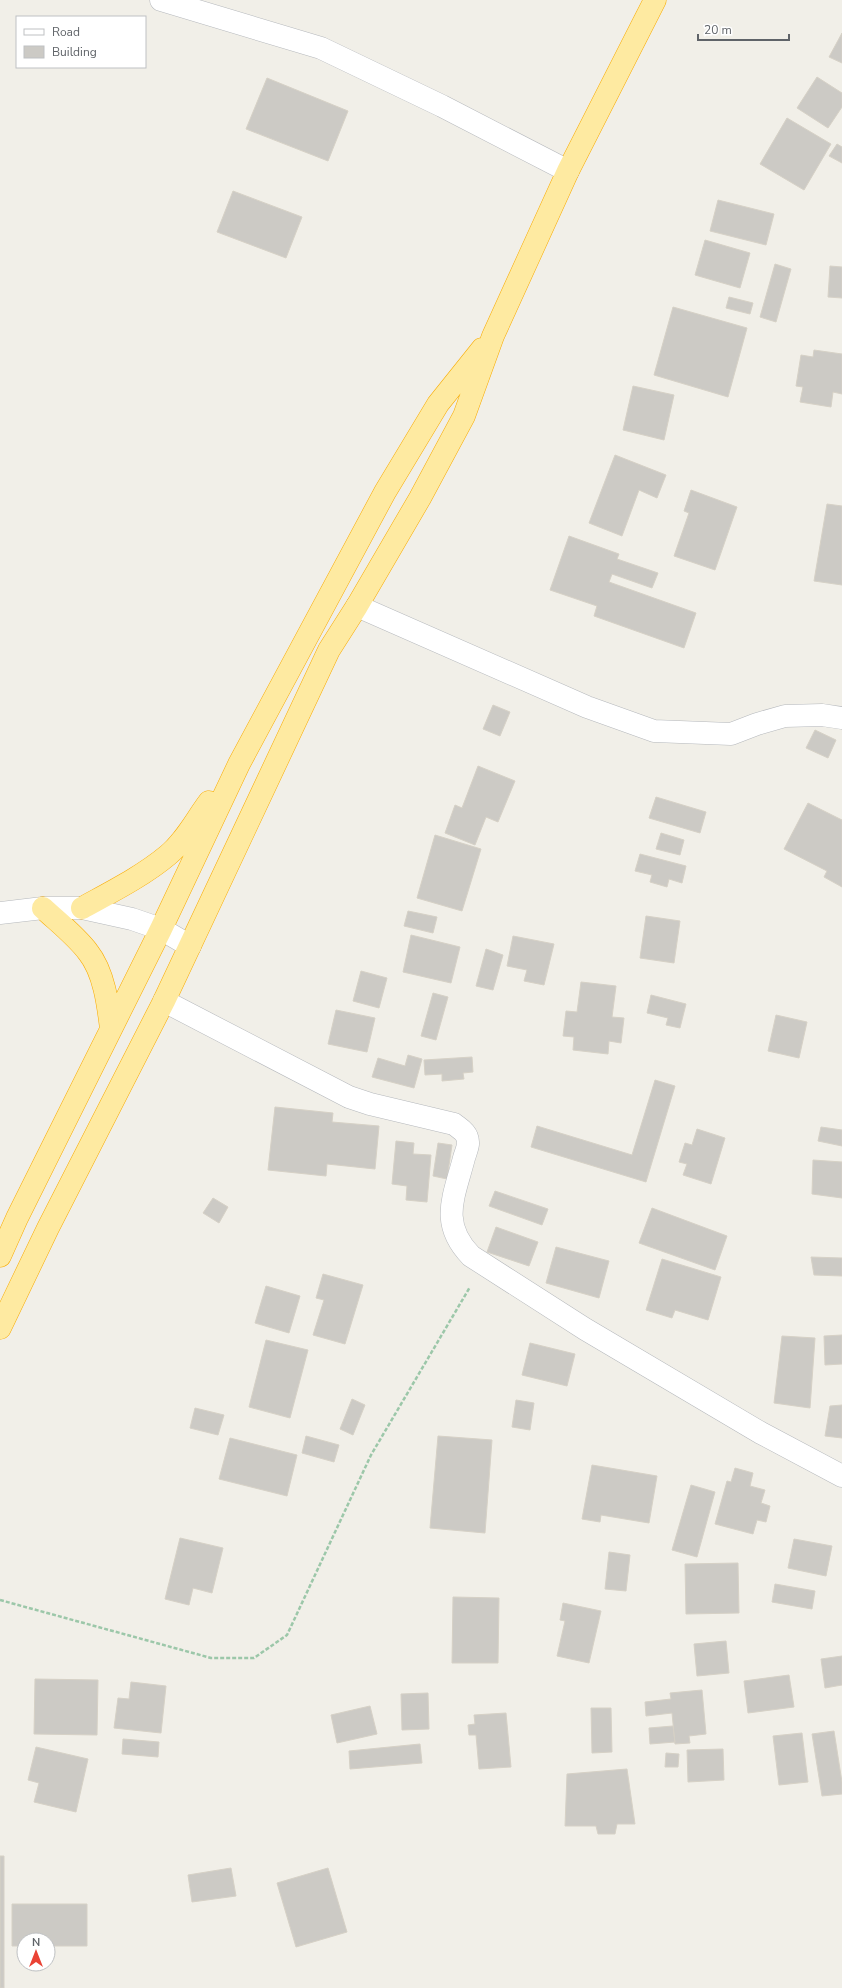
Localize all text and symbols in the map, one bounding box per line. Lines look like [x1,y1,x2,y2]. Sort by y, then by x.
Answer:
legend [16,16,146,68]
scale bar [698,16,789,42]
text: 20 m [704,22,732,38]
text: Road [52,24,80,40]
text: Building [52,44,97,60]
north arrow [16,1932,56,1972]
text: N [32,1935,40,1950]

